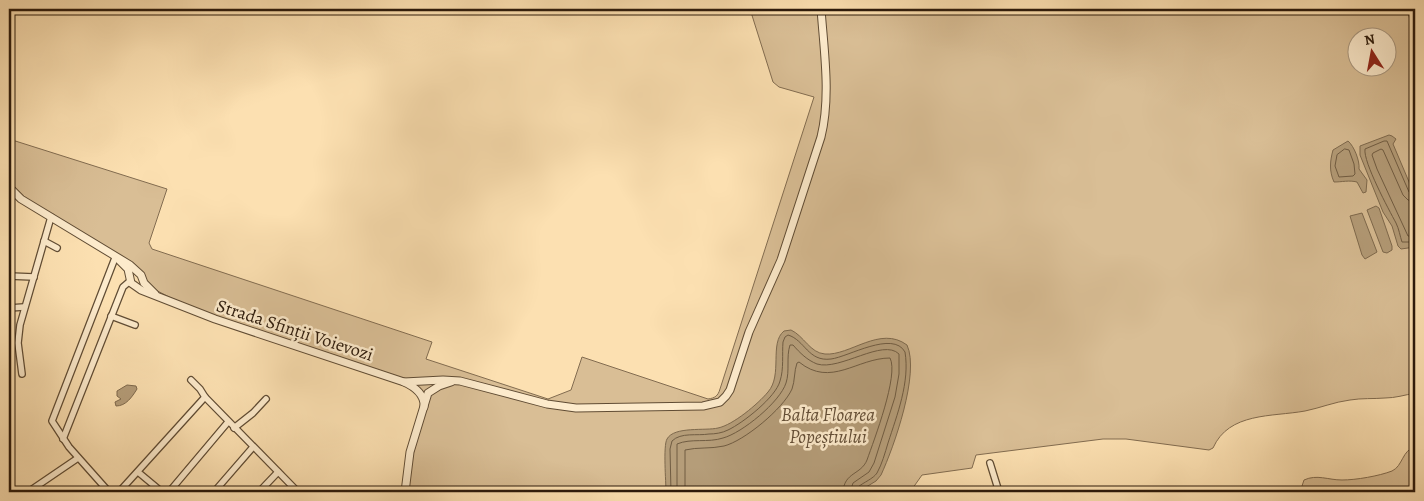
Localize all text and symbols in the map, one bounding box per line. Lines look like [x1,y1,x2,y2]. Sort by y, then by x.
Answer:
north arrow [1346,28,1396,78]
text: N [1363,29,1376,50]
street label: Strada Sfinții Voievozi [213,293,377,367]
water label: Balta Floarea Popeștiului [781,402,875,450]

